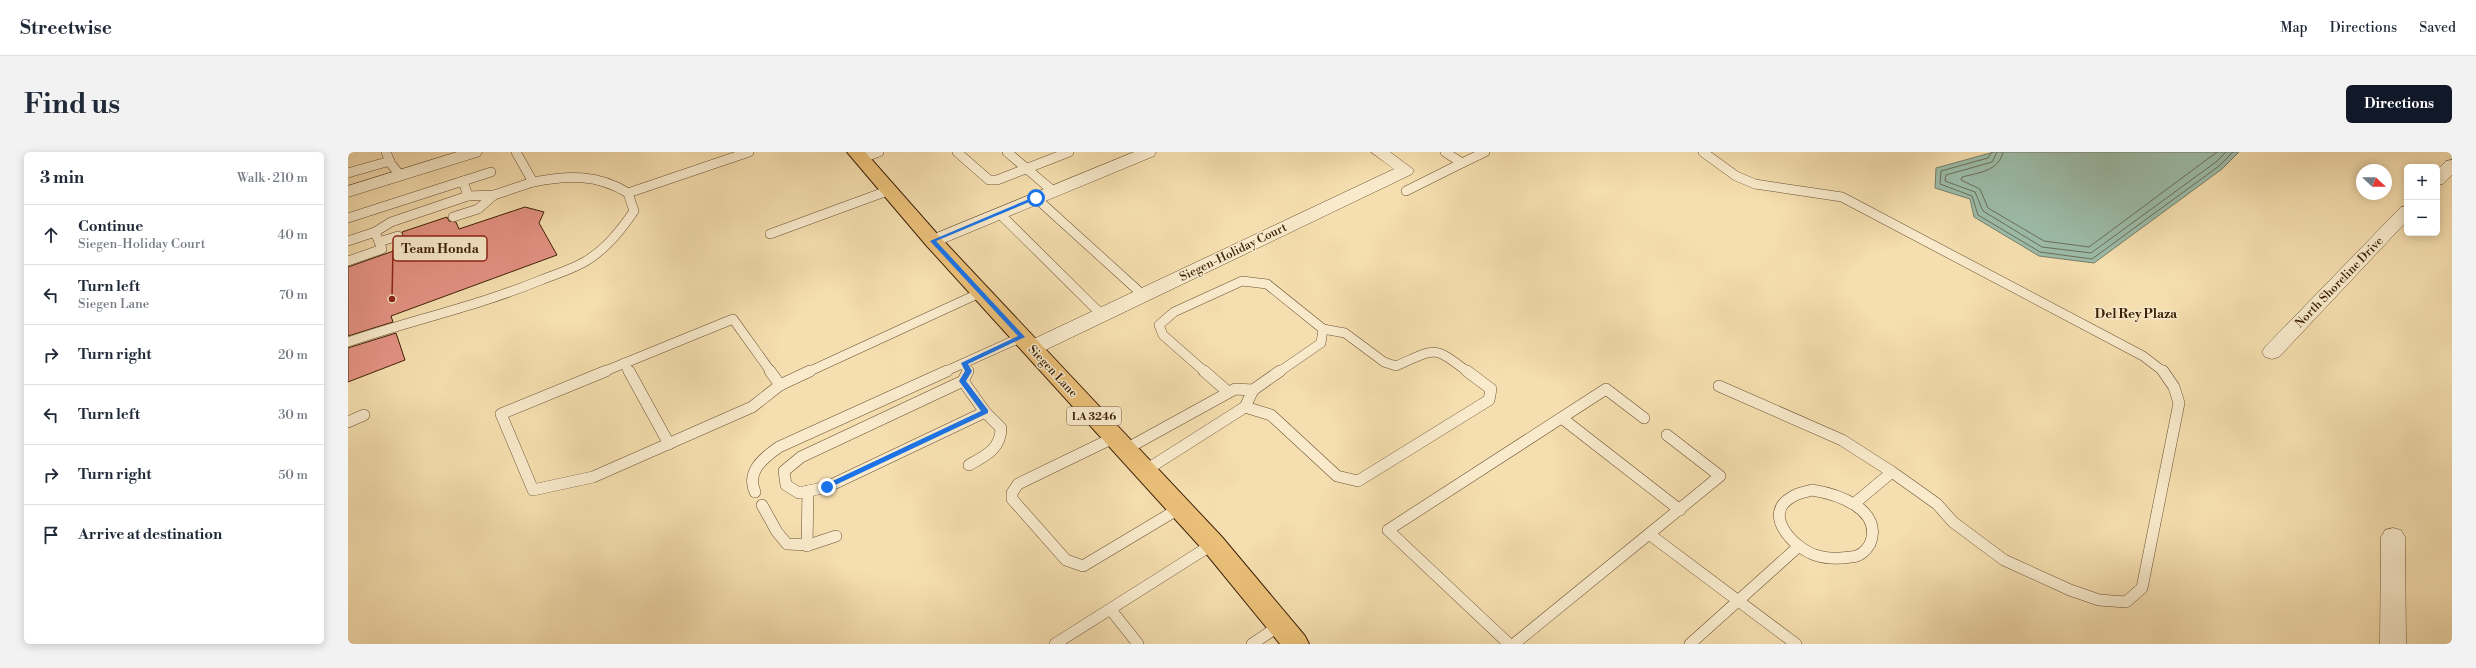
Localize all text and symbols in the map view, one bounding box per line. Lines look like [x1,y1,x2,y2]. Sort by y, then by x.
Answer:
text: Streetwise [20,16,112,40]
text: Map [2280,19,2308,37]
text: Directions [2330,19,2397,37]
text: Saved [2419,19,2456,37]
button: Directions [2346,85,2452,123]
text: Find us [24,87,120,122]
north arrow [2356,164,2392,200]
map controls [2404,164,2440,236]
button: + [2404,164,2440,200]
text: 3 min [40,167,84,189]
text: Walk · 210 m [237,170,308,186]
route start [1027,189,1045,207]
button: − [2404,200,2440,236]
text: Continue [78,217,143,236]
street label: Siegen-Holiday Court [1177,220,1290,285]
icon: ahead [40,224,62,246]
text: 40 m [278,227,308,243]
street label: North Shoreline Drive [2292,234,2387,331]
text: Siegen-Holiday Court [78,236,205,252]
callout: Team Honda [393,236,487,261]
text: Team Honda [401,241,480,257]
text: Turn left [78,277,140,296]
icon: left [40,284,62,306]
text: 70 m [279,287,308,303]
text: Siegen Lane [78,296,149,312]
district label: Del Rey Plaza [2095,306,2178,322]
street label: Siegen Lane [1025,342,1081,401]
icon: right [40,344,62,366]
text: Turn right [78,345,152,364]
text: 20 m [278,347,308,363]
icon: left [40,404,62,426]
text: Turn left [78,405,140,424]
text: 30 m [278,407,308,423]
road number: LA 3246 [1067,407,1121,425]
icon: right [40,464,62,486]
text: Turn right [78,465,152,484]
text: 50 m [278,467,308,483]
route end [818,478,836,496]
icon: arrive [40,524,62,546]
text: Arrive at destination [78,525,222,544]

